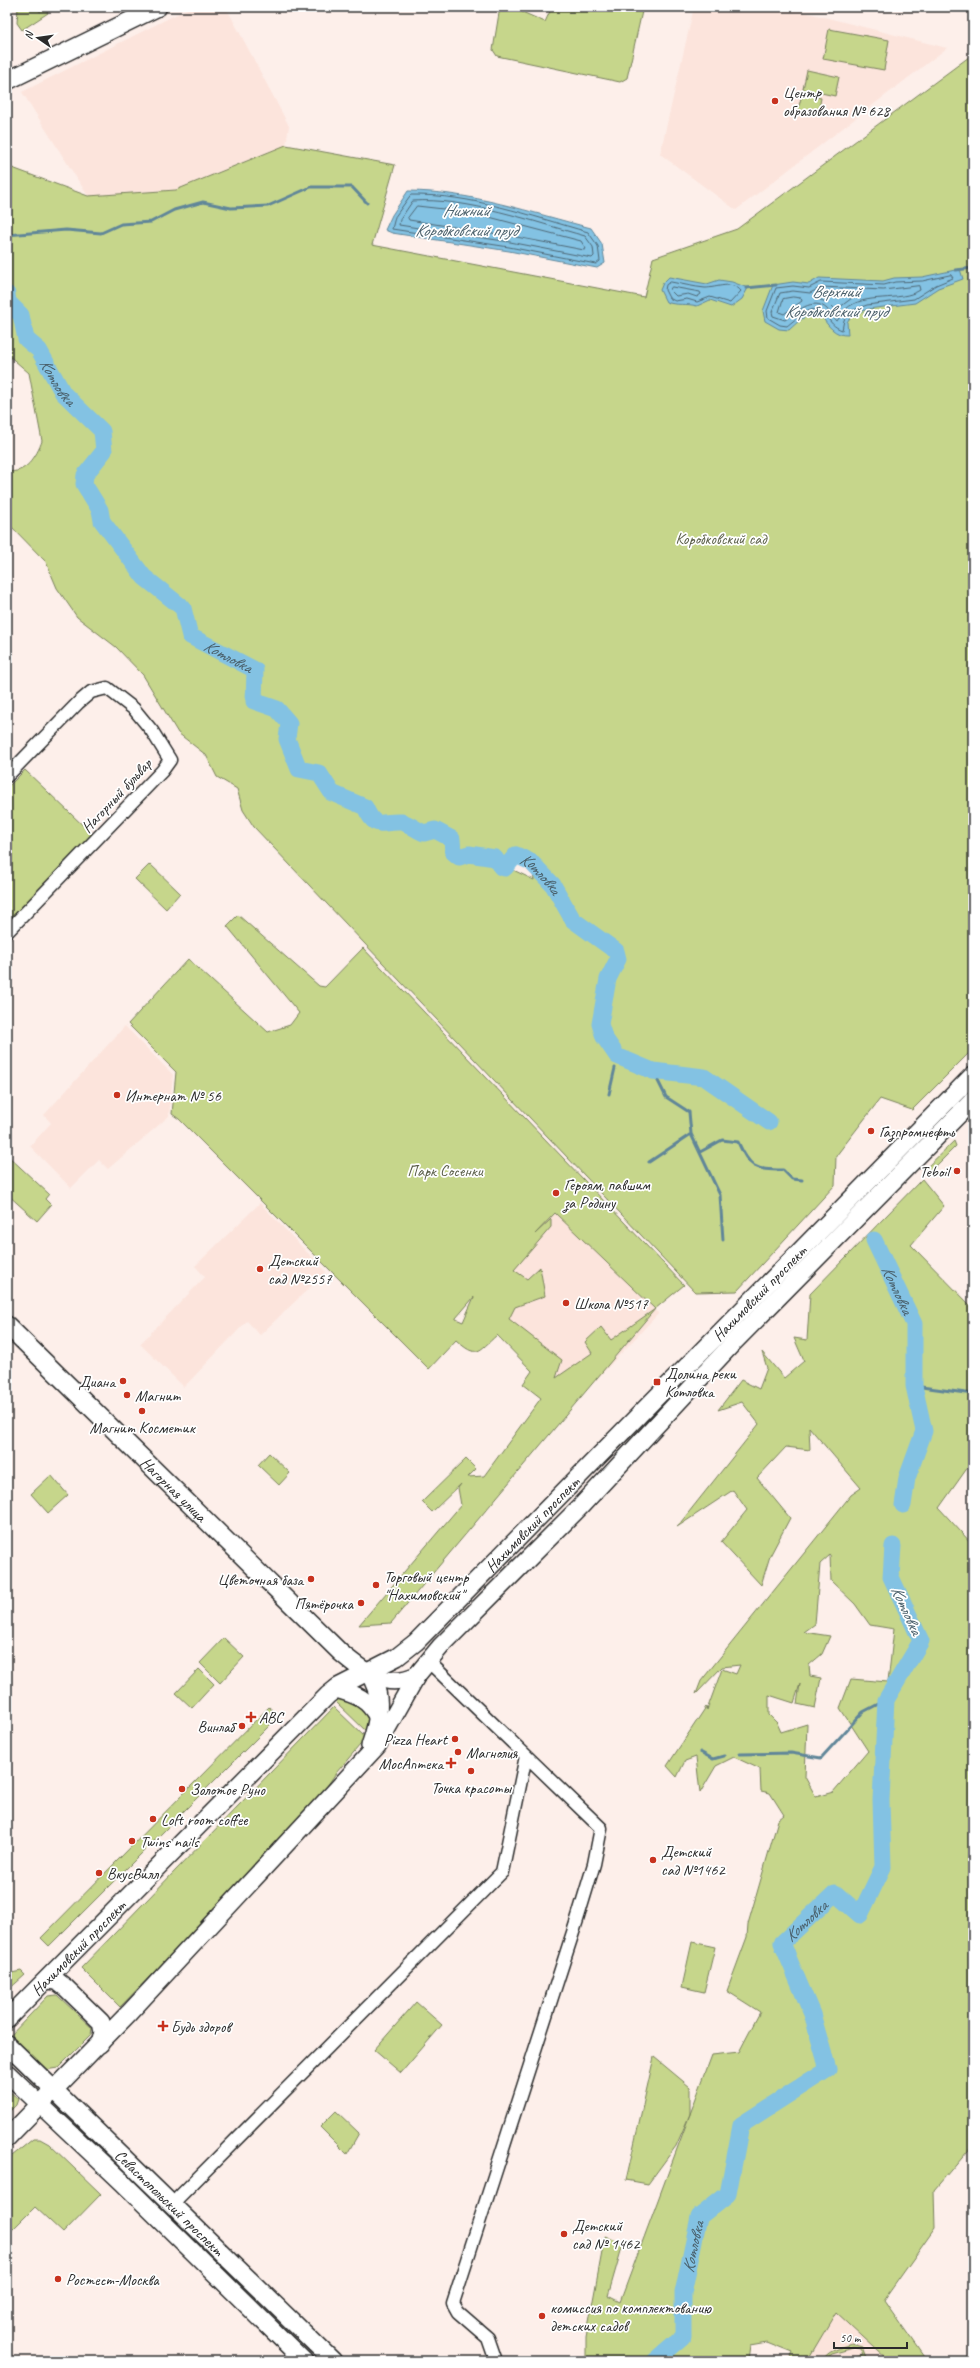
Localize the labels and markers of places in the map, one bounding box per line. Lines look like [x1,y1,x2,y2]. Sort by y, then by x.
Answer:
place label: Центр образования № 628 [783,83,891,121]
marker: Центр образования № 628 [770,96,780,106]
place label: Интернат № 56 [125,1086,222,1106]
marker: Интернат № 56 [112,1090,122,1100]
place label: Газпромнефть [879,1122,956,1142]
marker: Газпромнефть [866,1126,876,1136]
place label: Teboil [920,1162,952,1182]
marker: Teboil [952,1166,962,1176]
place label: Героям, павшим за Родину [562,1175,650,1213]
marker: Героям, павшим за Родину [551,1188,561,1198]
place label: Детский сад №2557 [268,1251,332,1289]
marker: Детский сад №2557 [255,1264,265,1274]
place label: Школа №517 [574,1294,649,1314]
marker: Школа №517 [561,1298,571,1308]
place label: Долина реки Котловка [665,1364,737,1402]
place label: Диана [78,1372,116,1392]
marker: Диана [118,1376,128,1386]
marker: Долина реки Котловка [652,1377,662,1387]
place label: Магнит [135,1386,182,1406]
marker: Магнит [122,1390,132,1400]
marker: Магнит Косметик [137,1406,147,1416]
place label: Магнит Косметик [89,1418,197,1438]
place label: Торговый центр "Нахимовский" [384,1567,469,1605]
place label: Цветочная база [217,1570,304,1590]
marker: Цветочная база [306,1574,316,1584]
marker: Торговый центр "Нахимовский" [371,1580,381,1590]
place label: Пятёрочка [294,1594,355,1614]
marker: Пятёрочка [356,1598,366,1608]
place label: ABC [259,1708,285,1728]
marker: ABC [246,1712,256,1722]
place label: Винлаб [197,1717,237,1737]
marker: Винлаб [237,1721,247,1731]
place label: Pizza Heart [384,1730,449,1750]
marker: Pizza Heart [450,1734,460,1744]
place label: Магнолия [466,1743,519,1763]
marker: Магнолия [453,1747,463,1757]
place label: МосАптека [379,1754,444,1774]
marker: МосАптека [446,1758,456,1768]
marker: Точка красоты [466,1766,476,1776]
place label: Точка красоты [431,1778,512,1798]
place label: Золотое Руно [190,1780,266,1800]
marker: Золотое Руно [177,1784,187,1794]
place label: Loft room coffee [161,1810,249,1830]
marker: Loft room coffee [148,1814,158,1824]
place label: Twins nails [140,1832,200,1852]
marker: Twins nails [127,1836,137,1846]
place label: Детский сад №1462 [661,1842,726,1880]
marker: Детский сад №1462 [648,1855,658,1865]
place label: ВкусВилл [107,1864,159,1884]
marker: ВкусВилл [94,1868,104,1878]
place label: Будь здоров [171,2017,233,2037]
marker: Будь здоров [158,2021,168,2031]
place label: Детский сад № 1462 [572,2216,641,2254]
marker: Детский сад № 1462 [559,2229,569,2239]
place label: Ростест-Москва [66,2270,160,2290]
marker: Ростест-Москва [53,2274,63,2284]
place label: комиссия по комплектованию детских садов [550,2298,712,2336]
marker: комиссия по комплектованию детских садов [537,2311,547,2321]

